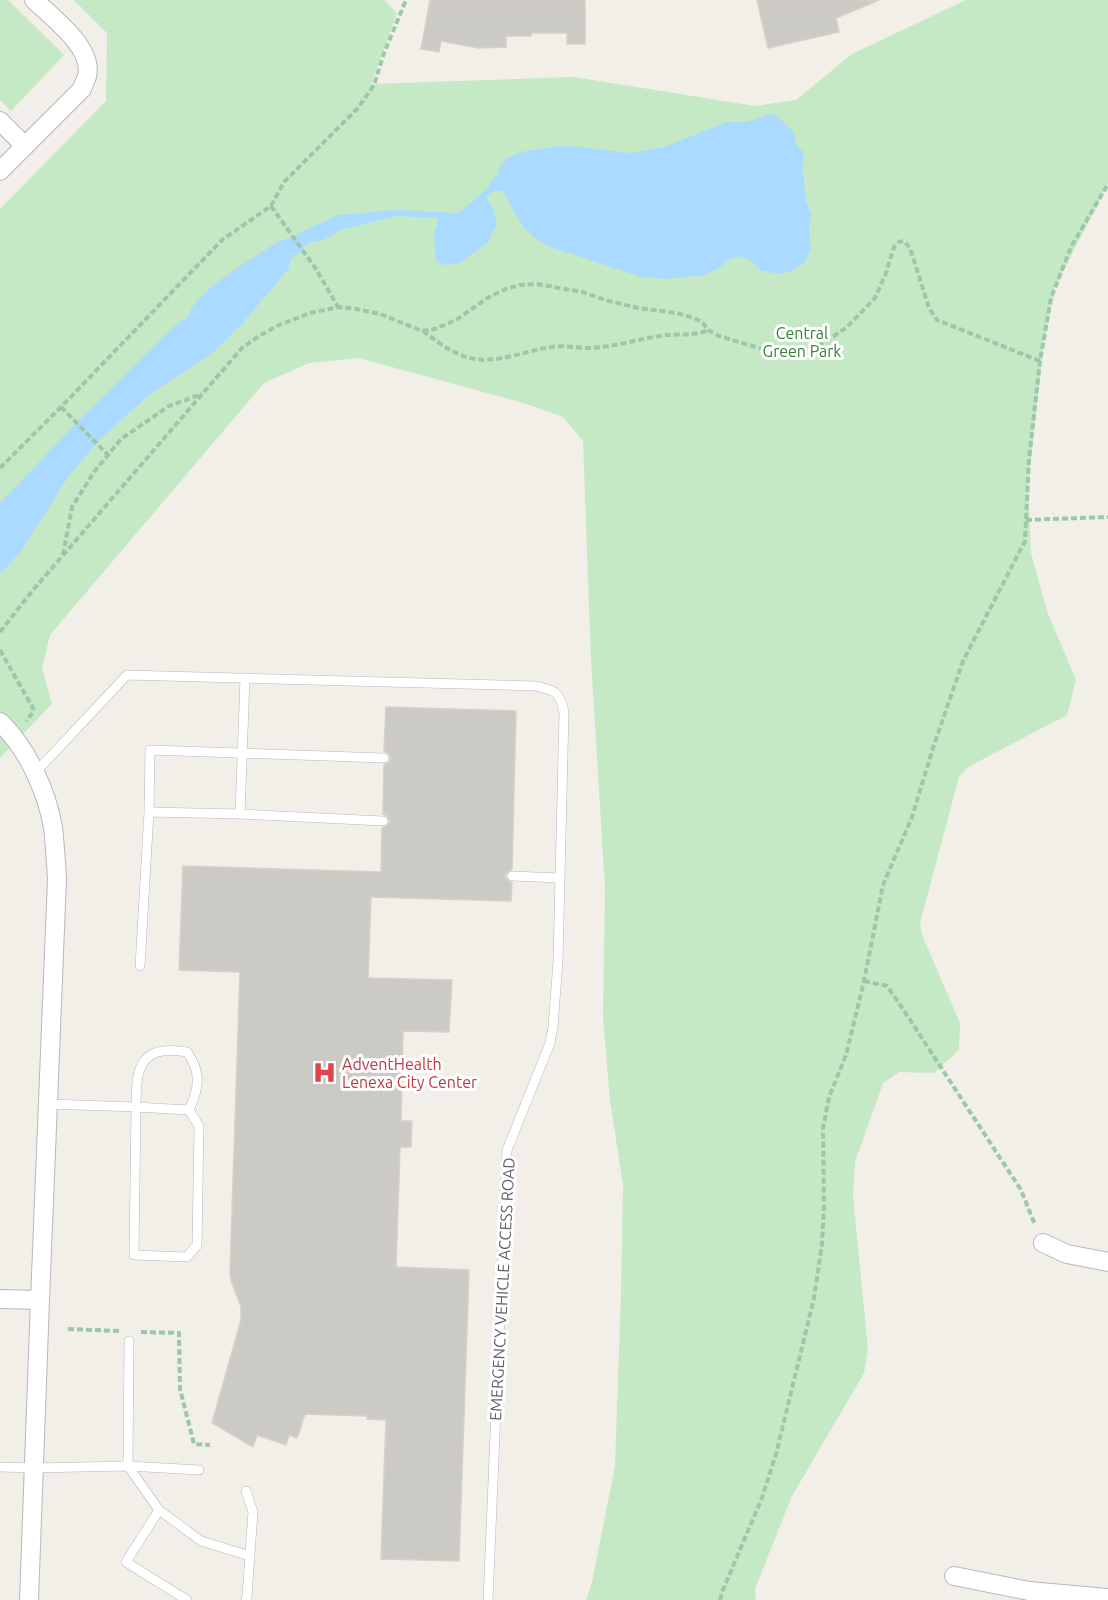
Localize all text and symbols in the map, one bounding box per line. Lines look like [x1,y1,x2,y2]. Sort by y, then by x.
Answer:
park label: Central Green Park [763,324,841,360]
place label: AdventHealth Lenexa City Center [342,1055,477,1091]
hospital icon: AdventHealth Lenexa City Center [311,1060,337,1086]
street label: EMERGENCY VEHICLE ACCESS ROAD [486,1157,518,1421]

